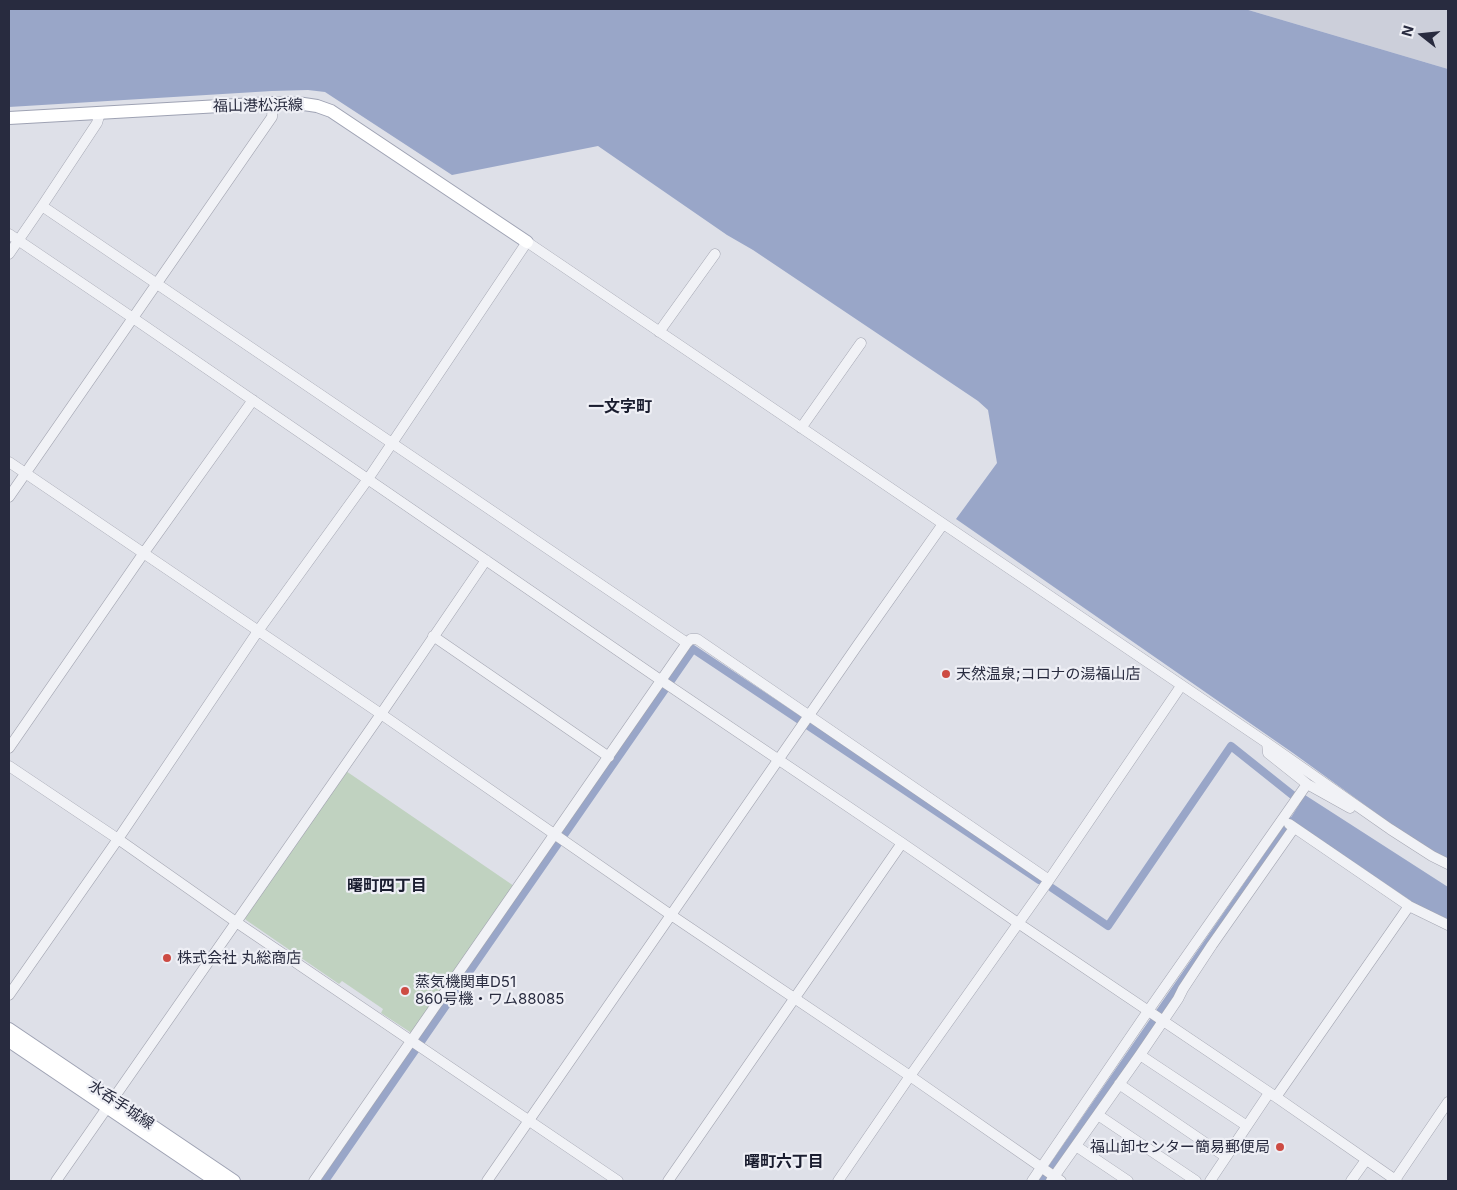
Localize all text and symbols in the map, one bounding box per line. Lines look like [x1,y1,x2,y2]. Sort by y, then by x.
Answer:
north arrow [1397,10,1447,60]
text: N [1397,23,1417,38]
street label: 福山港松浜線 [213,96,303,116]
district label: 一文字町 [588,397,652,417]
place label: 天然温泉;コロナの湯福山店 [956,665,1141,683]
marker: 天然温泉;コロナの湯福山店 [940,668,952,680]
district label: 曙町四丁目 [347,876,427,896]
place label: 株式会社 丸総商店 [177,949,301,967]
marker: 株式会社 丸総商店 [161,952,173,964]
place label: 蒸気機関車D51 860号機・ワム88085 [415,973,564,1008]
marker: 蒸気機関車D51 860号機・ワム88085 [399,985,411,997]
street label: 水呑手城線 [85,1077,157,1133]
place label: 福山卸センター簡易郵便局 [1090,1138,1270,1156]
marker: 福山卸センター簡易郵便局 [1274,1141,1286,1153]
district label: 曙町六丁目 [744,1152,824,1172]

